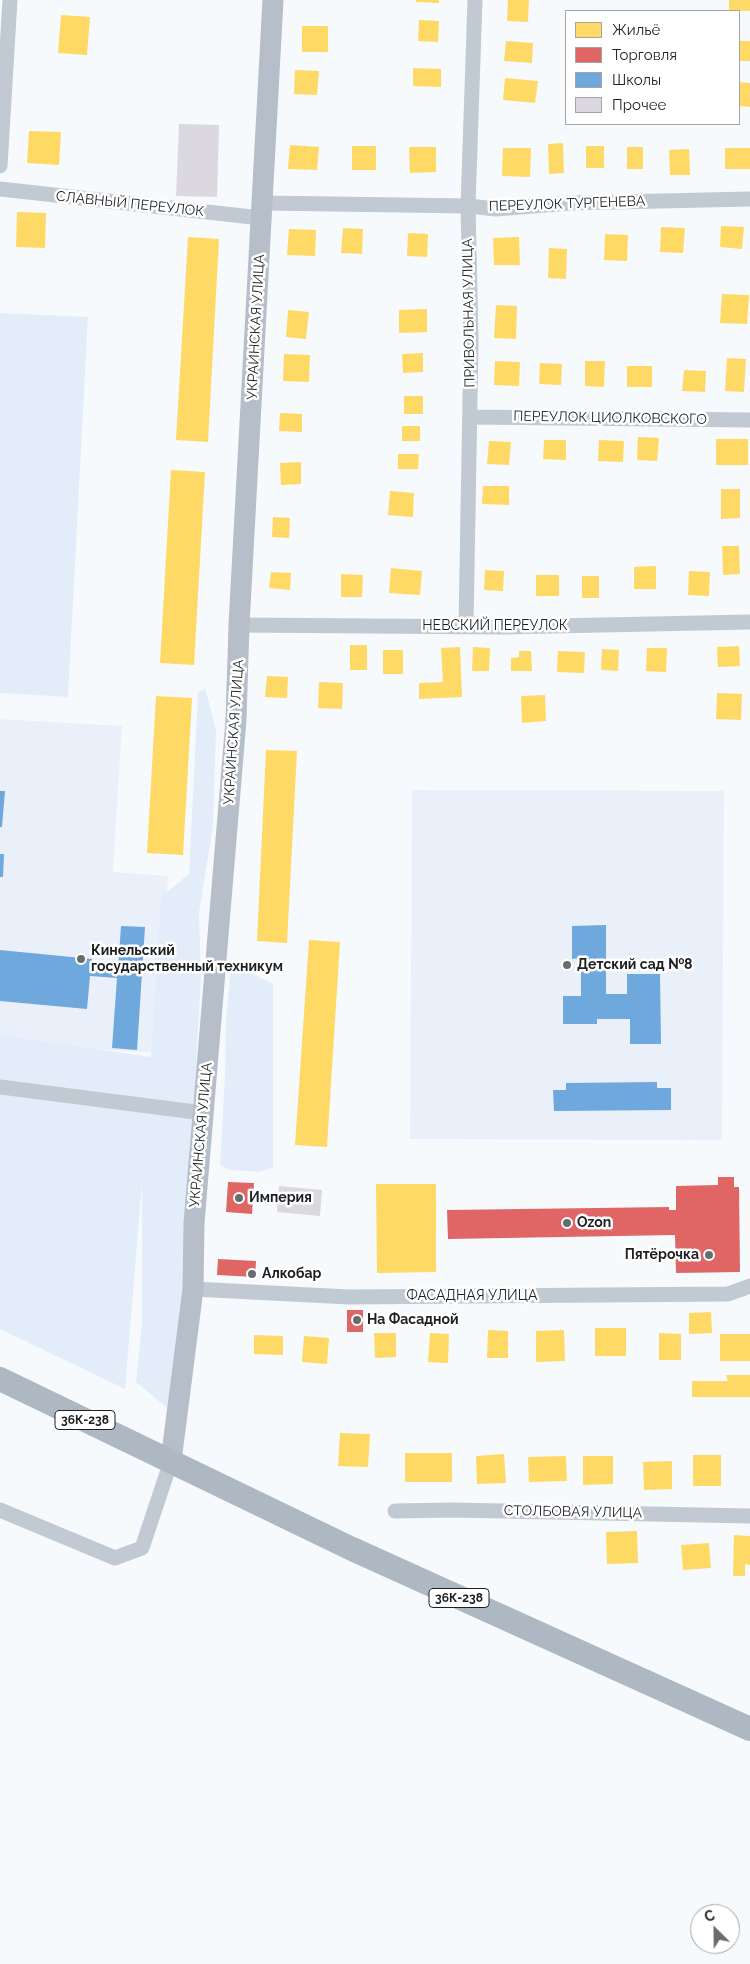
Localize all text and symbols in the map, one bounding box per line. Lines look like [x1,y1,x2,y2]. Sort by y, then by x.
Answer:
legend [565,10,740,125]
text: Жильё [612,21,660,39]
text: Торговля [612,46,677,64]
text: Школы [612,71,661,89]
text: Прочее [612,96,666,114]
street label: СЛАВНЫЙ ПЕРЕУЛОК [55,188,205,220]
street label: ПЕРЕУЛОК ТУРГЕНЕВА [488,193,646,215]
street label: ПРИВОЛЬНАЯ УЛИЦА [459,238,479,388]
street label: УКРАИНСКАЯ УЛИЦА [244,254,268,400]
street label: ПЕРЕУЛОК ЦИОЛКОВСКОГО [513,408,707,428]
street label: НЕВСКИЙ ПЕРЕУЛОК [422,618,568,634]
street label: УКРАИНСКАЯ УЛИЦА [221,659,247,805]
place label: Кинельский государственный техникум [91,943,283,976]
marker: Кинельский государственный техникум [75,953,87,965]
place label: Детский сад №8 [577,957,693,973]
marker: Детский сад №8 [561,959,573,971]
street label: УКРАИНСКАЯ УЛИЦА [186,1062,216,1208]
place label: Империя [249,1190,312,1206]
marker: Империя [233,1192,245,1204]
place label: Ozon [577,1215,611,1231]
marker: Ozon [561,1217,573,1229]
place label: Пятёрочка [625,1247,699,1263]
marker: Пятёрочка [703,1249,715,1261]
place label: Алкобар [262,1266,321,1282]
marker: Алкобар [246,1268,258,1280]
street label: ФАСАДНАЯ УЛИЦА [407,1288,537,1304]
place label: На Фасадной [367,1312,459,1328]
marker: На Фасадной [351,1314,363,1326]
road number: 36К-238 [55,1410,115,1430]
street label: СТОЛБОВАЯ УЛИЦА [504,1502,642,1522]
road number: 36К-238 [429,1589,489,1608]
north arrow [690,1904,740,1954]
text: С [702,1907,717,1925]

